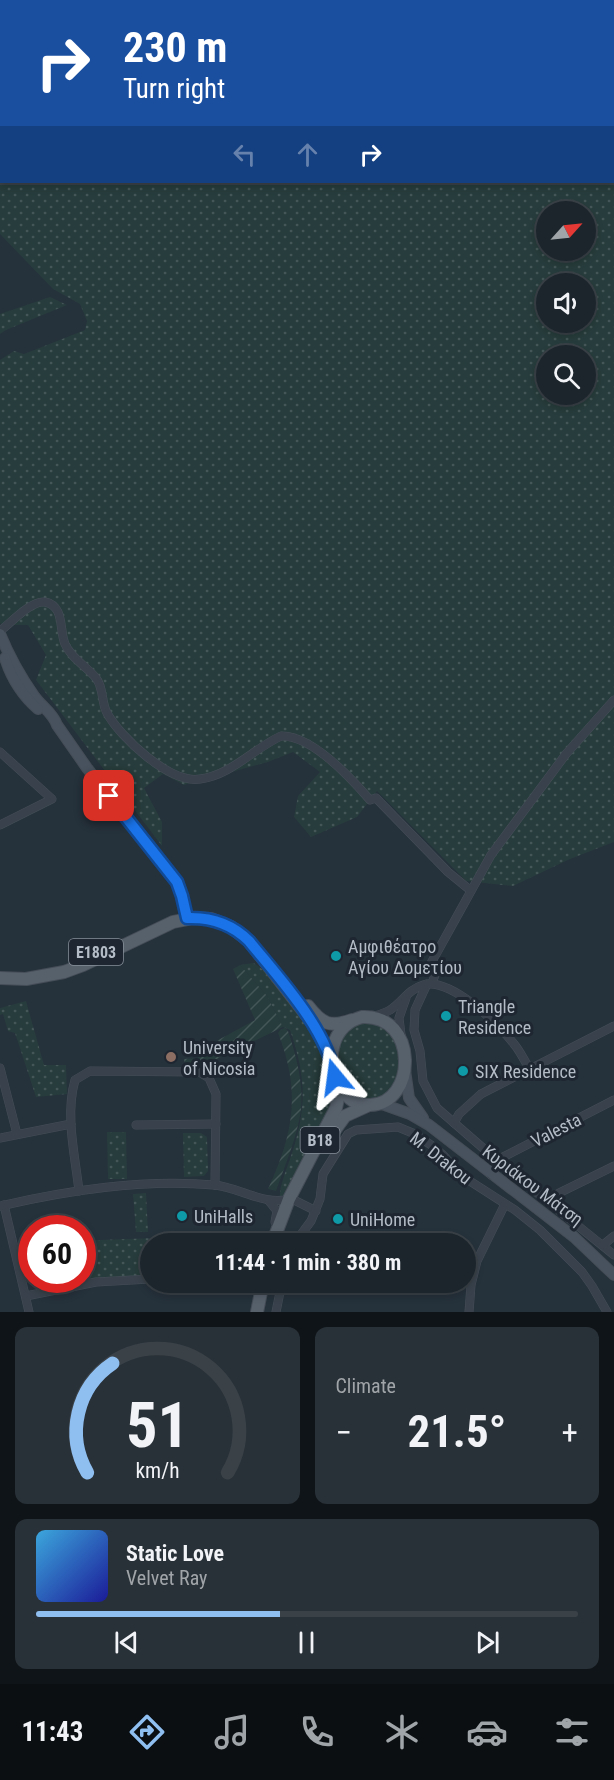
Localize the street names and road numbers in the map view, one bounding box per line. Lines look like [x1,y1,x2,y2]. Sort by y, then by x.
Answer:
road number: E1803 [69,939,123,965]
street label: Valesta [528,1109,584,1151]
road number: B18 [300,1127,340,1153]
street label: M. Drakou [406,1127,476,1189]
street label: Κυριάκου Μάτση [479,1140,587,1230]

